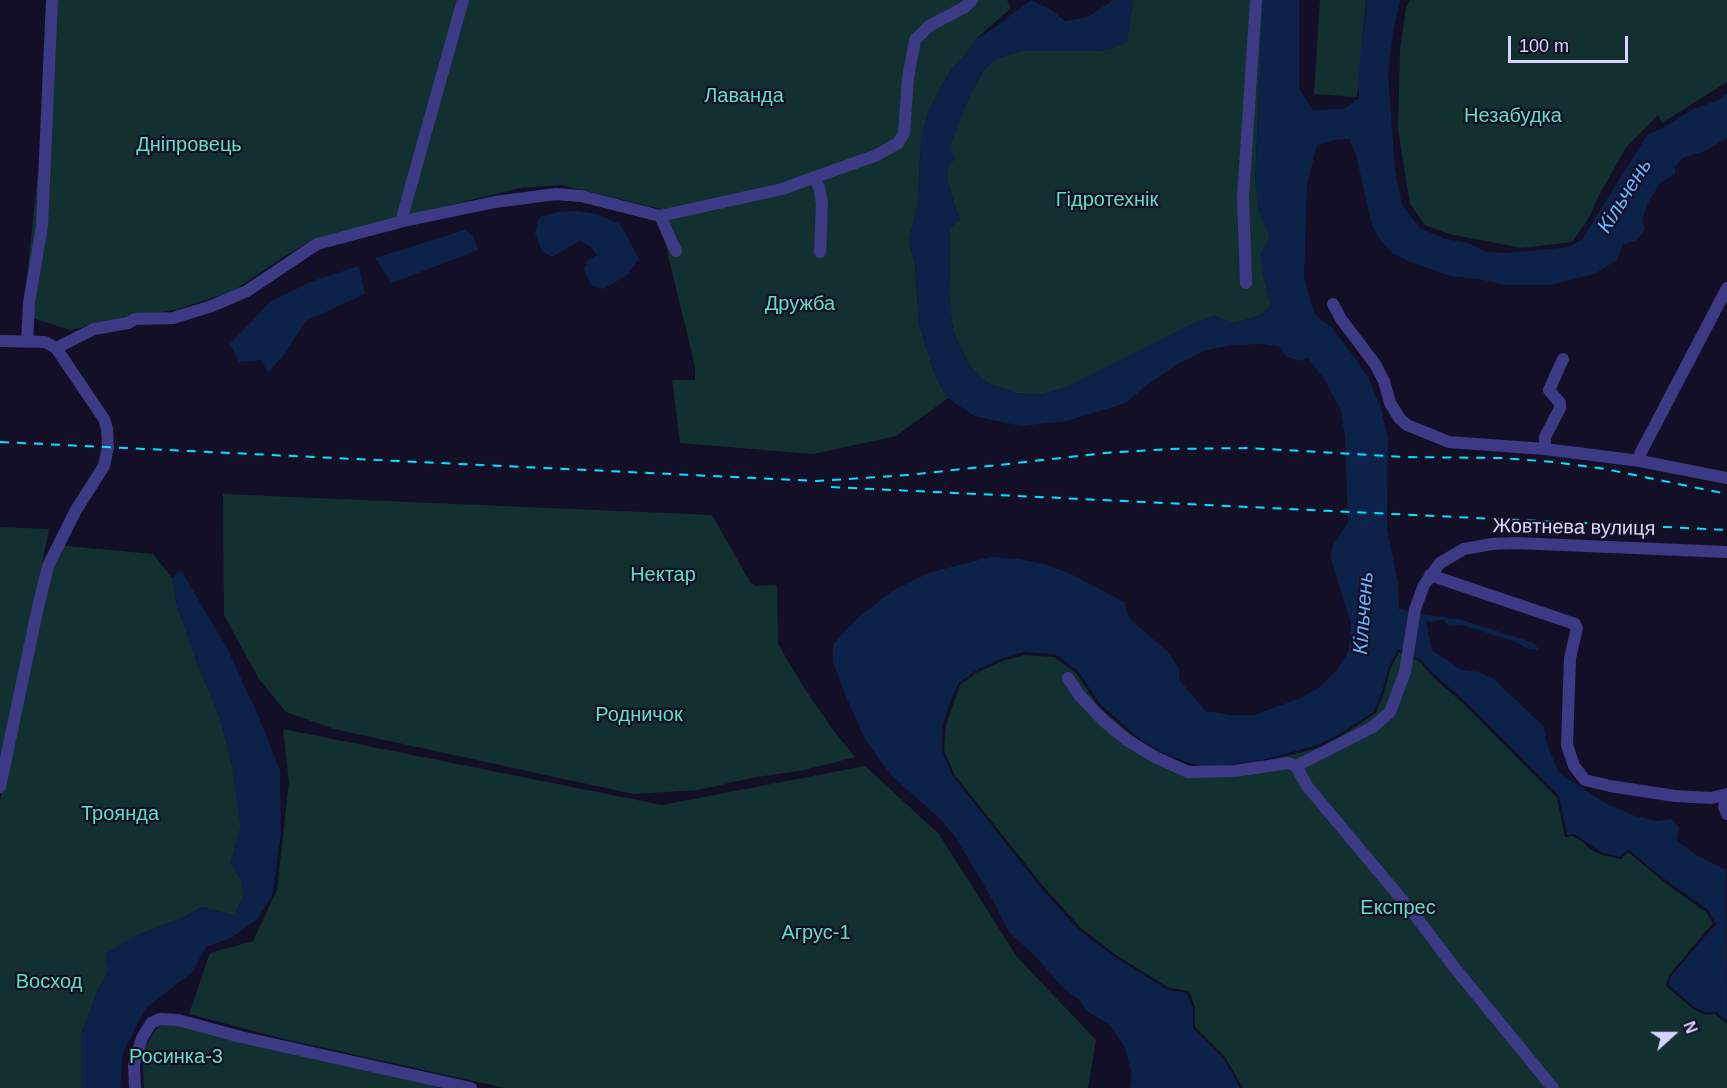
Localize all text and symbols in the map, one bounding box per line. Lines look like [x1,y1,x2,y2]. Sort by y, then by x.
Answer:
scale bar [1511,24,1631,62]
text: 100 m [1519,36,1569,56]
park label: Лаванда [704,84,784,108]
park label: Незабудка [1464,104,1562,128]
park label: Дніпровець [136,133,242,157]
water label: Кільчень [1592,154,1658,238]
park label: Гідротехнік [1056,188,1158,212]
park label: Дружба [765,292,835,316]
street label: Жовтнева вулиця [1492,515,1656,541]
park label: Нектар [630,563,696,587]
water label: Кільчень [1349,571,1379,655]
park label: Родничок [595,703,683,727]
park label: Троянда [81,802,159,826]
park label: Експрес [1360,896,1436,920]
park label: Агрус-1 [781,921,851,945]
park label: Восход [16,970,82,994]
north arrow [1643,1004,1703,1064]
text: N [1680,1019,1700,1036]
park label: Росинка-3 [129,1045,223,1069]

